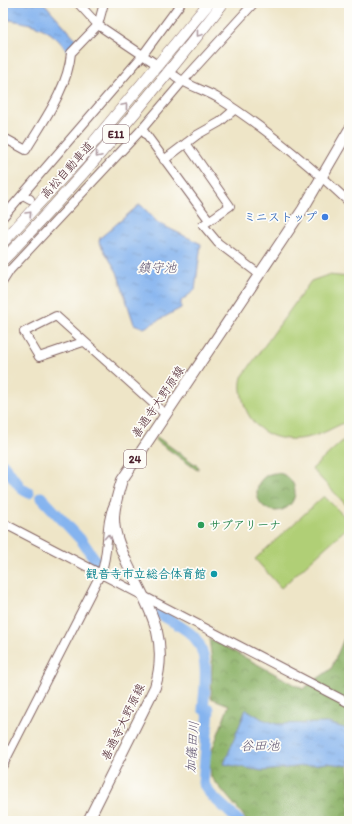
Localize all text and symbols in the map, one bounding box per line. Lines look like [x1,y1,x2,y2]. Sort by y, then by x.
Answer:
one-way arrow [197,29,204,36]
one-way arrow [120,103,127,110]
road number: E11 [103,125,129,143]
street label: 高松自動車道 [38,139,96,201]
one-way arrow [95,151,102,158]
place label: ミニストップ [244,210,317,224]
one-way arrow [25,211,32,219]
marker: ミニストップ [320,212,330,222]
water label: 鎮守池 [137,260,177,275]
street label: 善通寺大野原線 [129,363,187,441]
road number: 24 [124,450,146,468]
place label: サブアリーナ [209,518,281,532]
marker: サブアリーナ [196,520,206,530]
one-way arrow [103,534,112,540]
place label: 観音寺市立総合体育館 [86,567,206,581]
marker: 観音寺市立総合体育館 [209,569,219,579]
street label: 善通寺大野原線 [98,681,148,763]
water label: 加儀田川 [183,721,201,773]
water label: 谷田池 [240,738,280,753]

